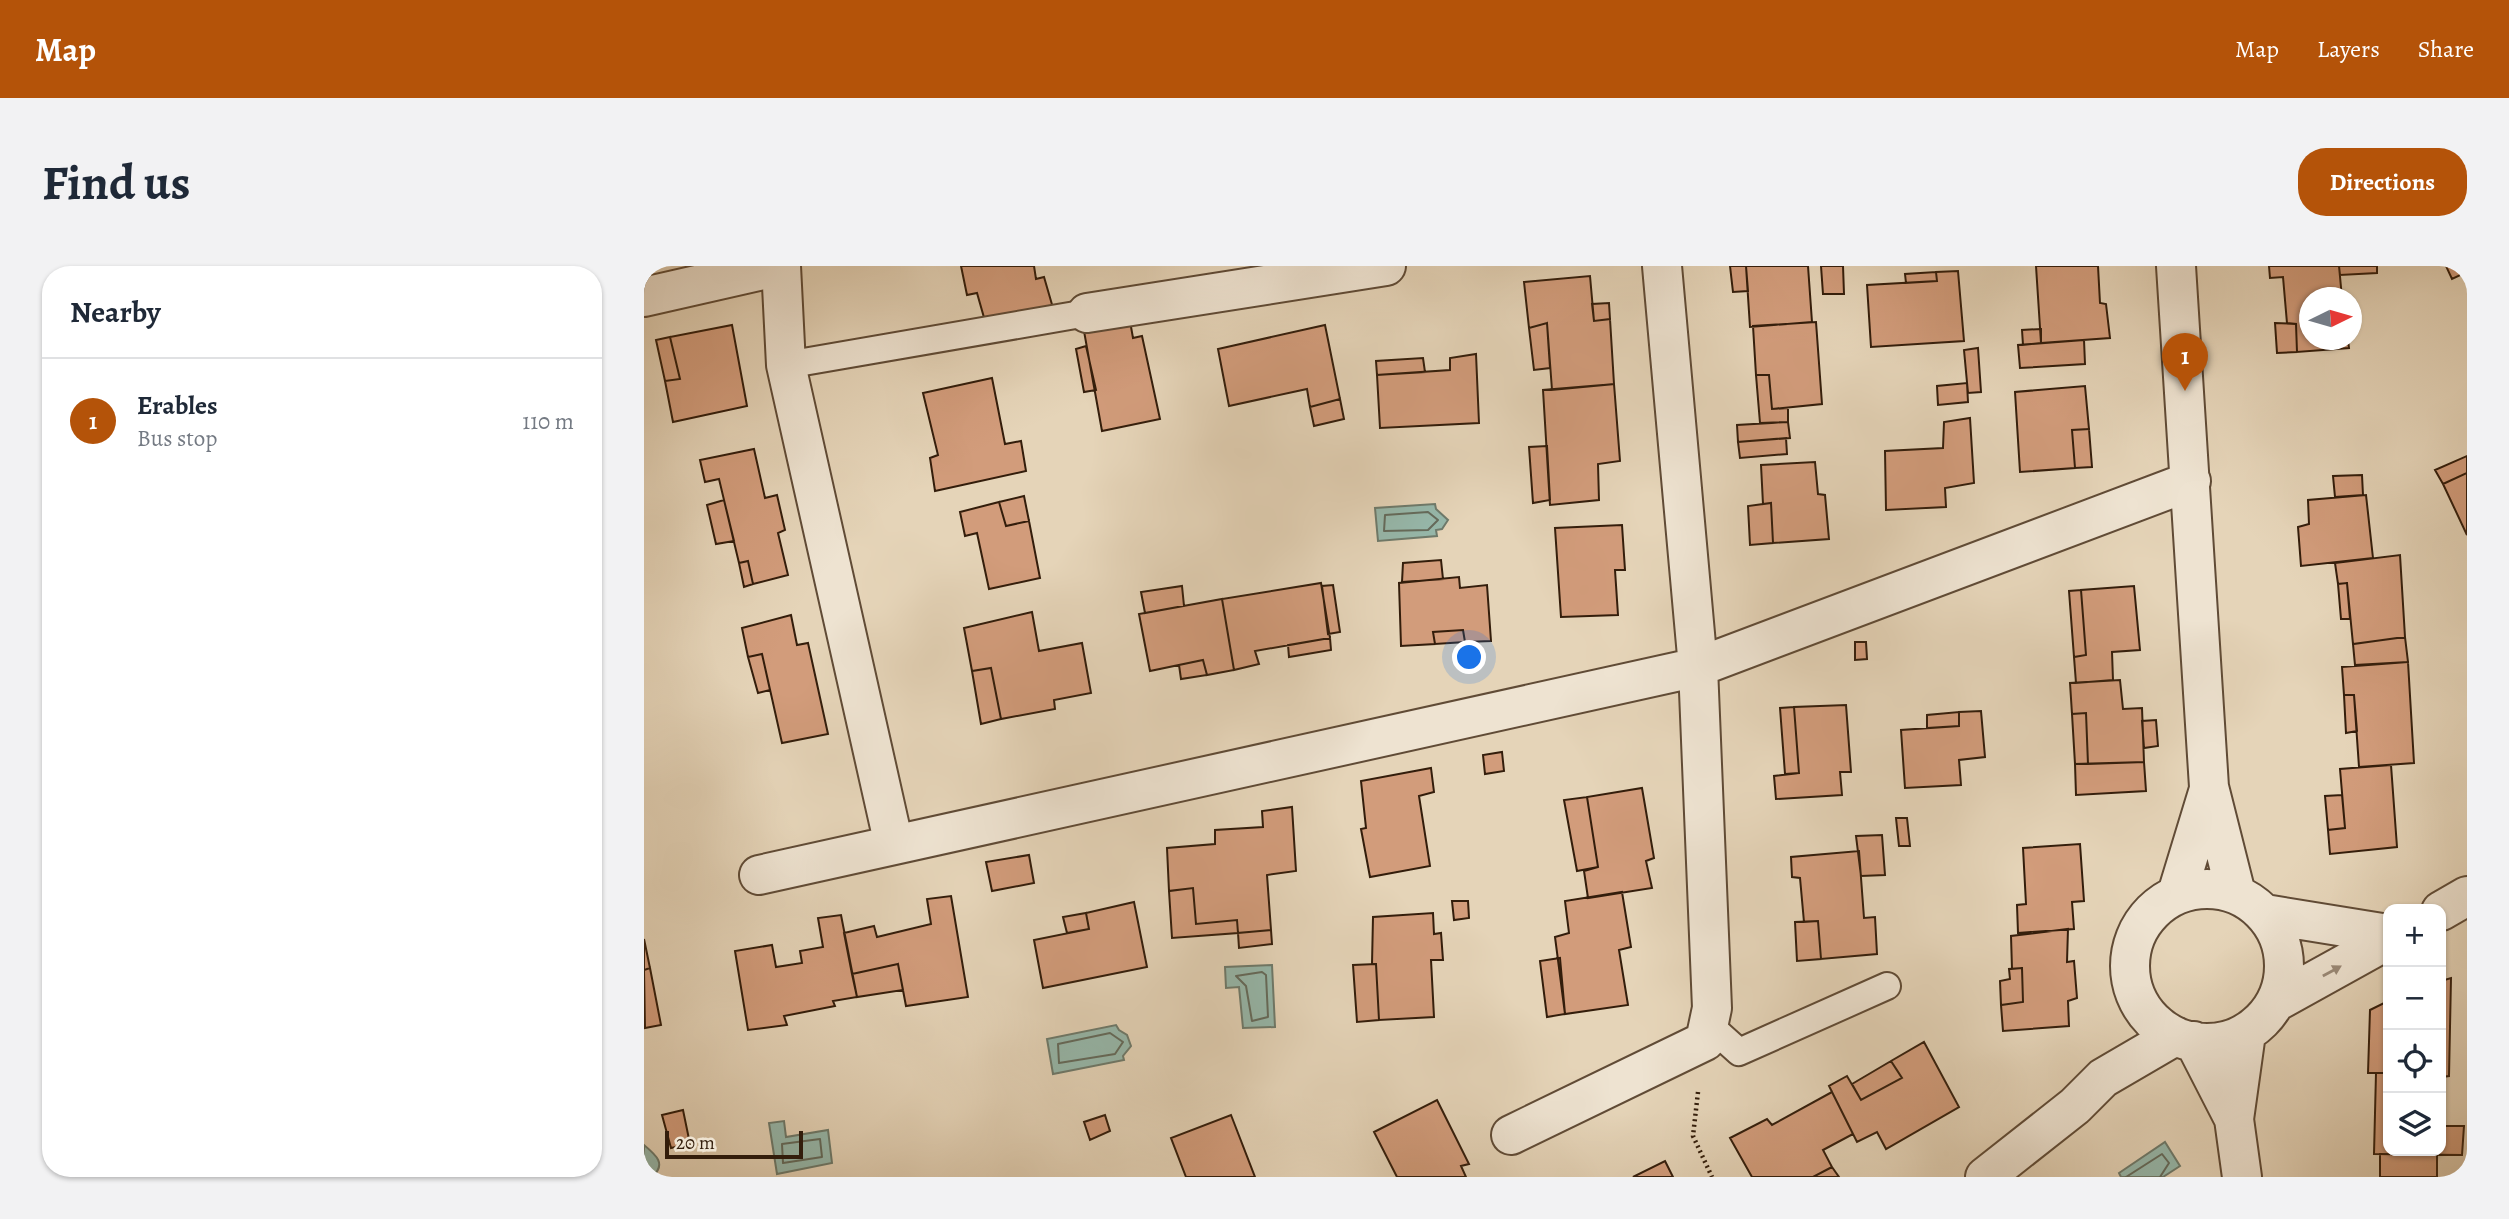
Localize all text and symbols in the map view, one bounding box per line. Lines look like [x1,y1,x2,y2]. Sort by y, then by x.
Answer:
text: Map [35,27,96,72]
text: Map [2235,33,2279,65]
text: Layers [2317,33,2380,65]
text: Share [2418,33,2474,65]
button: Directions [2298,148,2467,216]
text: Find us [42,149,190,216]
north arrow [2299,287,2362,350]
text: Nearby [70,292,161,332]
pin: 1 [2162,333,2208,391]
text: Erables [137,388,218,423]
text: 1 [89,406,97,437]
text: 110 m [522,406,574,437]
text: Bus stop [137,423,217,454]
your location [1452,640,1486,674]
map controls [2383,904,2446,1156]
button: + [2383,904,2446,967]
one-way arrow [2322,965,2342,977]
button: − [2383,967,2446,1030]
button: locate [2383,1030,2446,1093]
button: layers [2383,1093,2446,1156]
scale bar [665,1128,803,1160]
text: 20 m [676,1130,715,1156]

